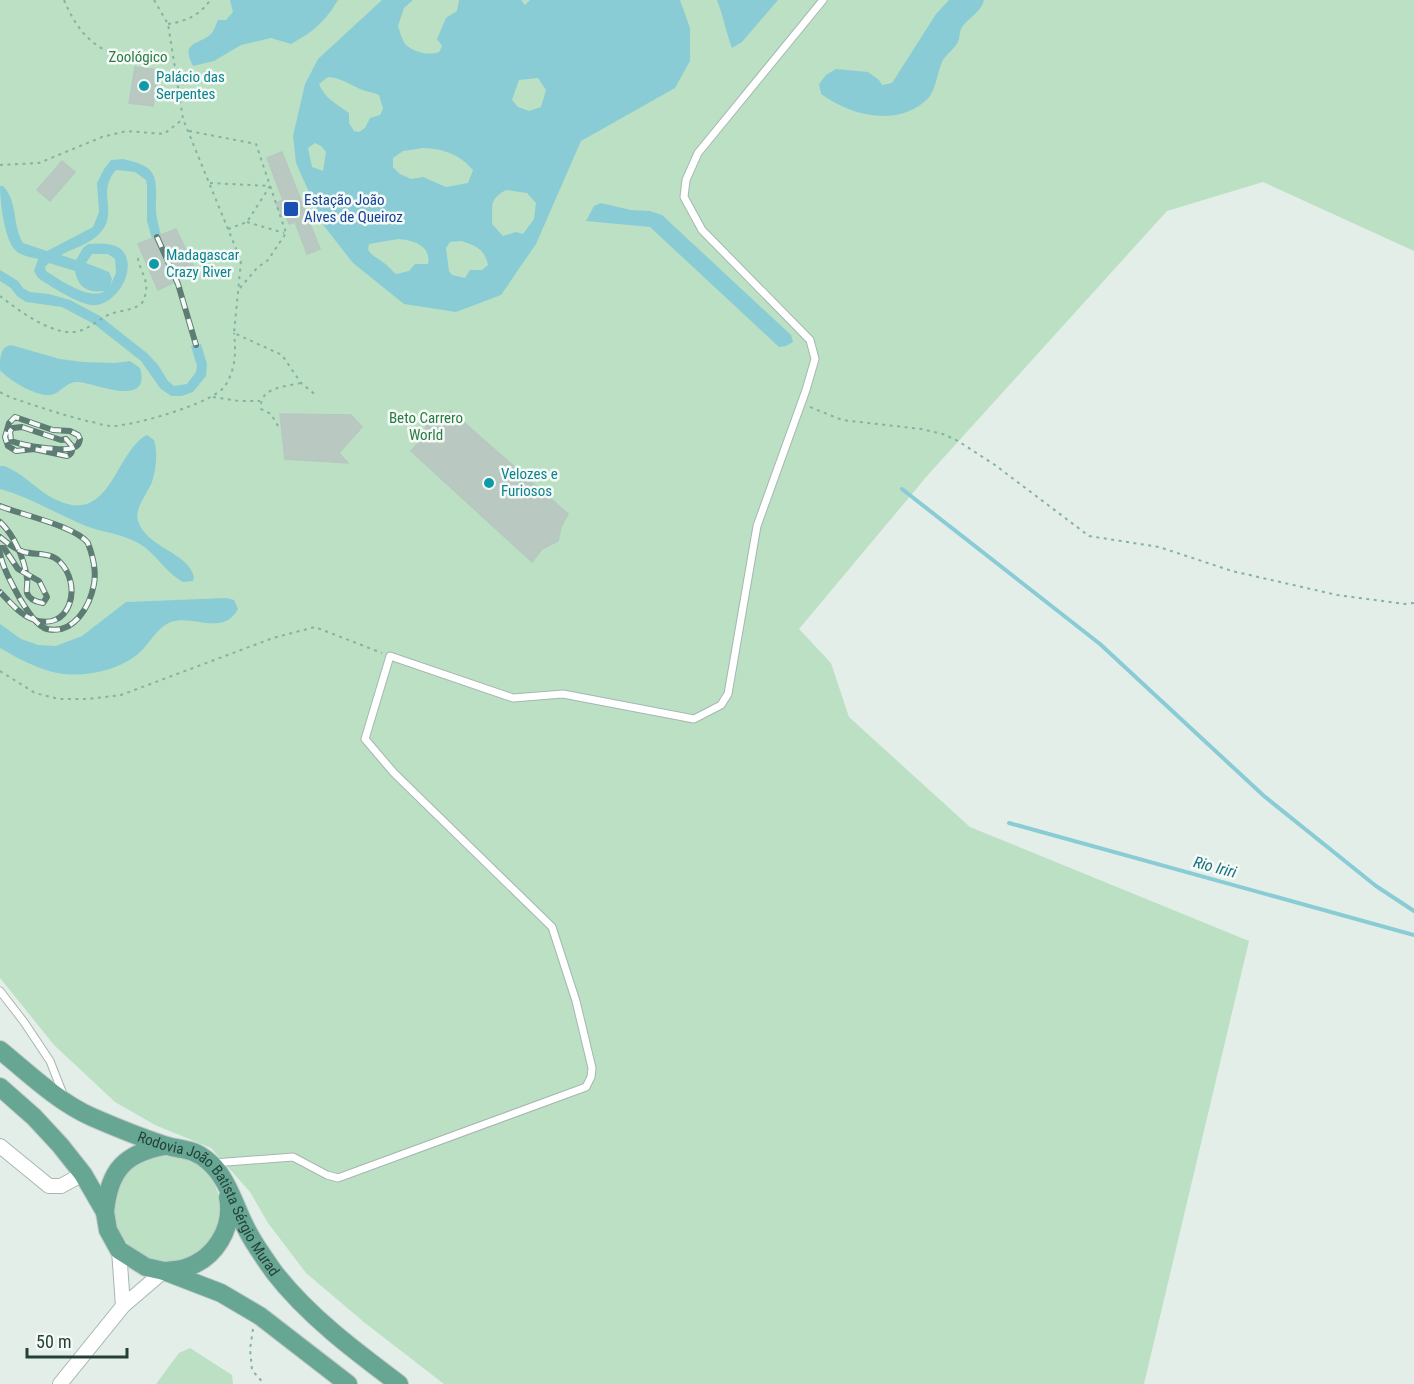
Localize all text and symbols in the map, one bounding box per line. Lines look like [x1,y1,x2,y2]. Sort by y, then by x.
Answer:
park label: Zoológico [108,48,168,66]
place label: Palácio das Serpentes [156,68,225,103]
marker: Palácio das Serpentes [137,79,151,93]
place label: Estação João Alves de Queiroz [304,191,403,226]
marker: Estação João Alves de Queiroz [282,200,300,218]
place label: Madagascar Crazy River [166,246,240,281]
marker: Madagascar Crazy River [147,257,161,271]
park label: Beto Carrero World [389,409,463,444]
place label: Velozes e Furiosos [501,465,558,500]
marker: Velozes e Furiosos [482,476,496,490]
water label: Rio Iriri [1191,852,1239,882]
street label: Rodovia João Batista Sérgio Murad [135,1128,283,1280]
scale bar [27,1321,128,1359]
text: 50 m [36,1331,71,1352]

